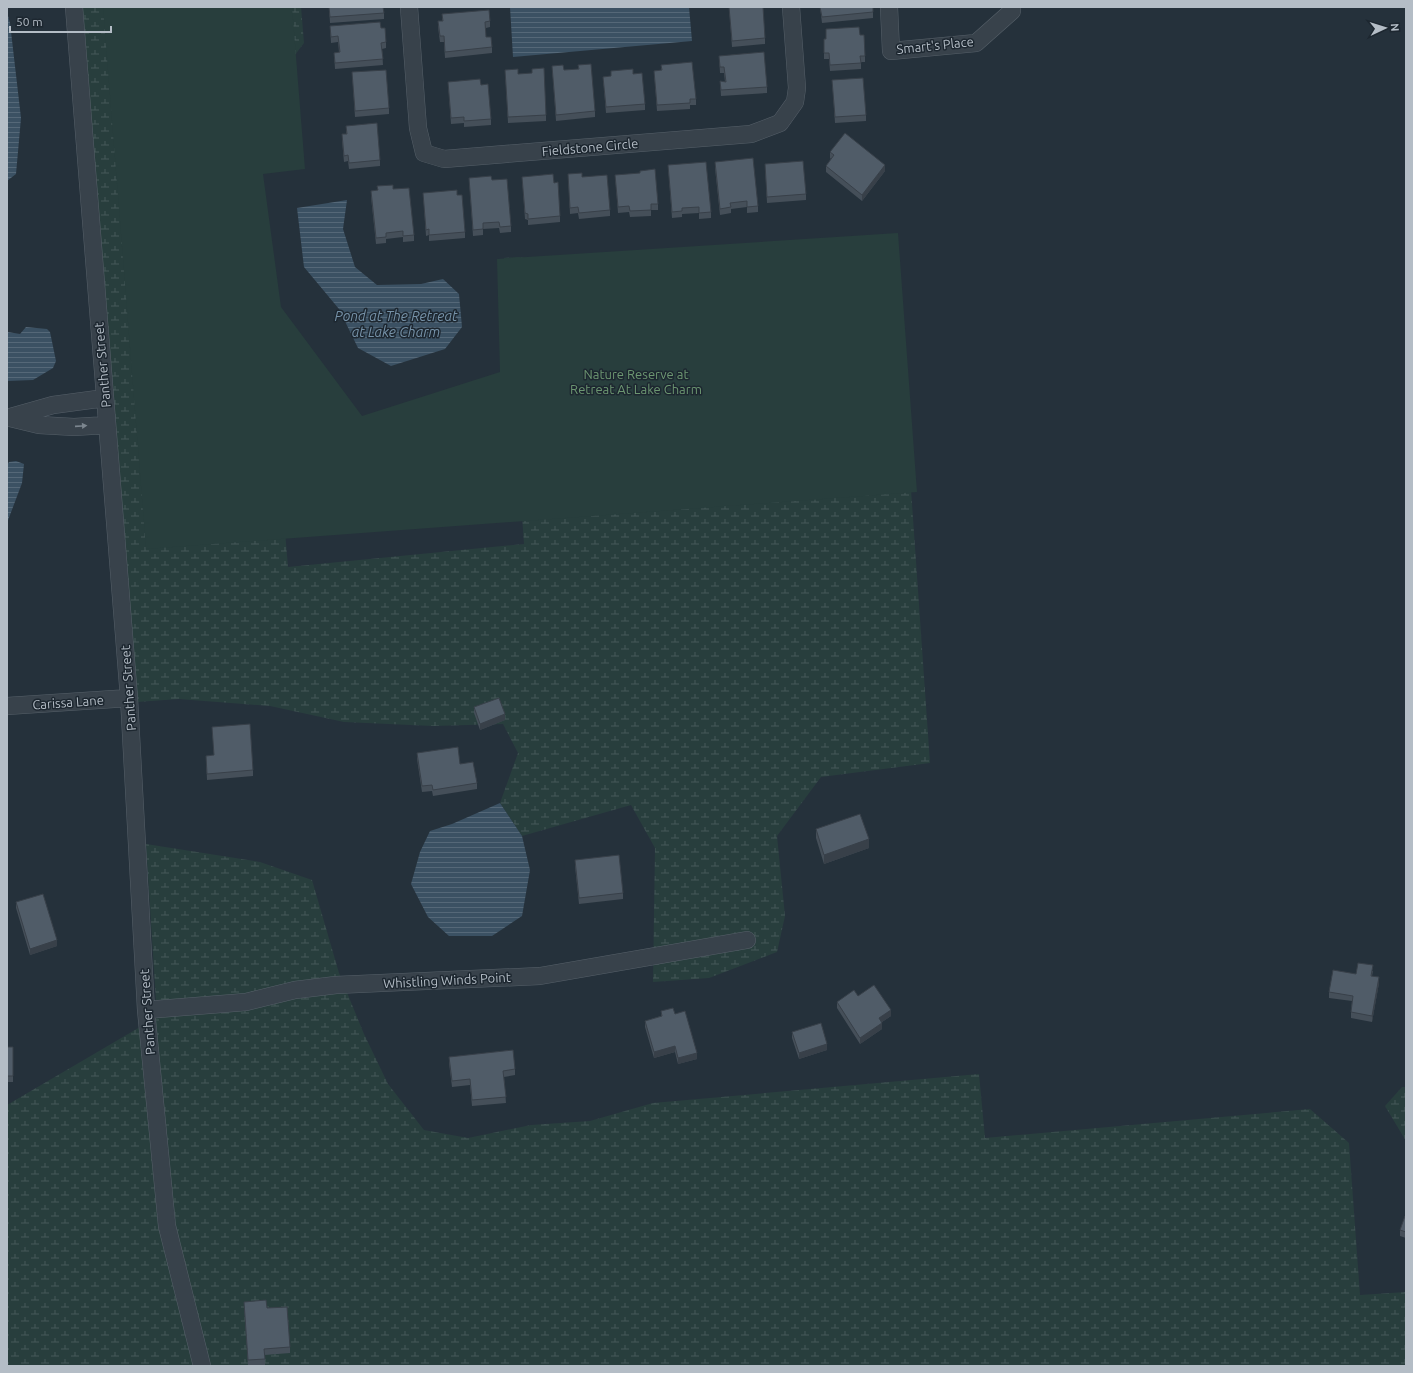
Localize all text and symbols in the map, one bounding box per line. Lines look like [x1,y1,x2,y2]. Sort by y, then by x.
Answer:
scale bar [10,8,111,34]
north arrow [1365,8,1405,48]
text: 50 m [16,15,43,28]
text: N [1389,23,1401,32]
street label: Smart's Place [896,34,974,56]
street label: Fieldstone Circle [541,136,639,158]
water label: Pond at The Retreat at Lake Charm [335,308,458,340]
street label: Panther Street [91,322,113,408]
park label: Nature Reserve at Retreat At Lake Charm [570,367,702,396]
one-way arrow [75,423,87,430]
street label: Panther Street [118,645,138,731]
street label: Carissa Lane [32,693,104,711]
street label: Panther Street [137,969,157,1055]
street label: Whistling Winds Point [383,970,511,990]

